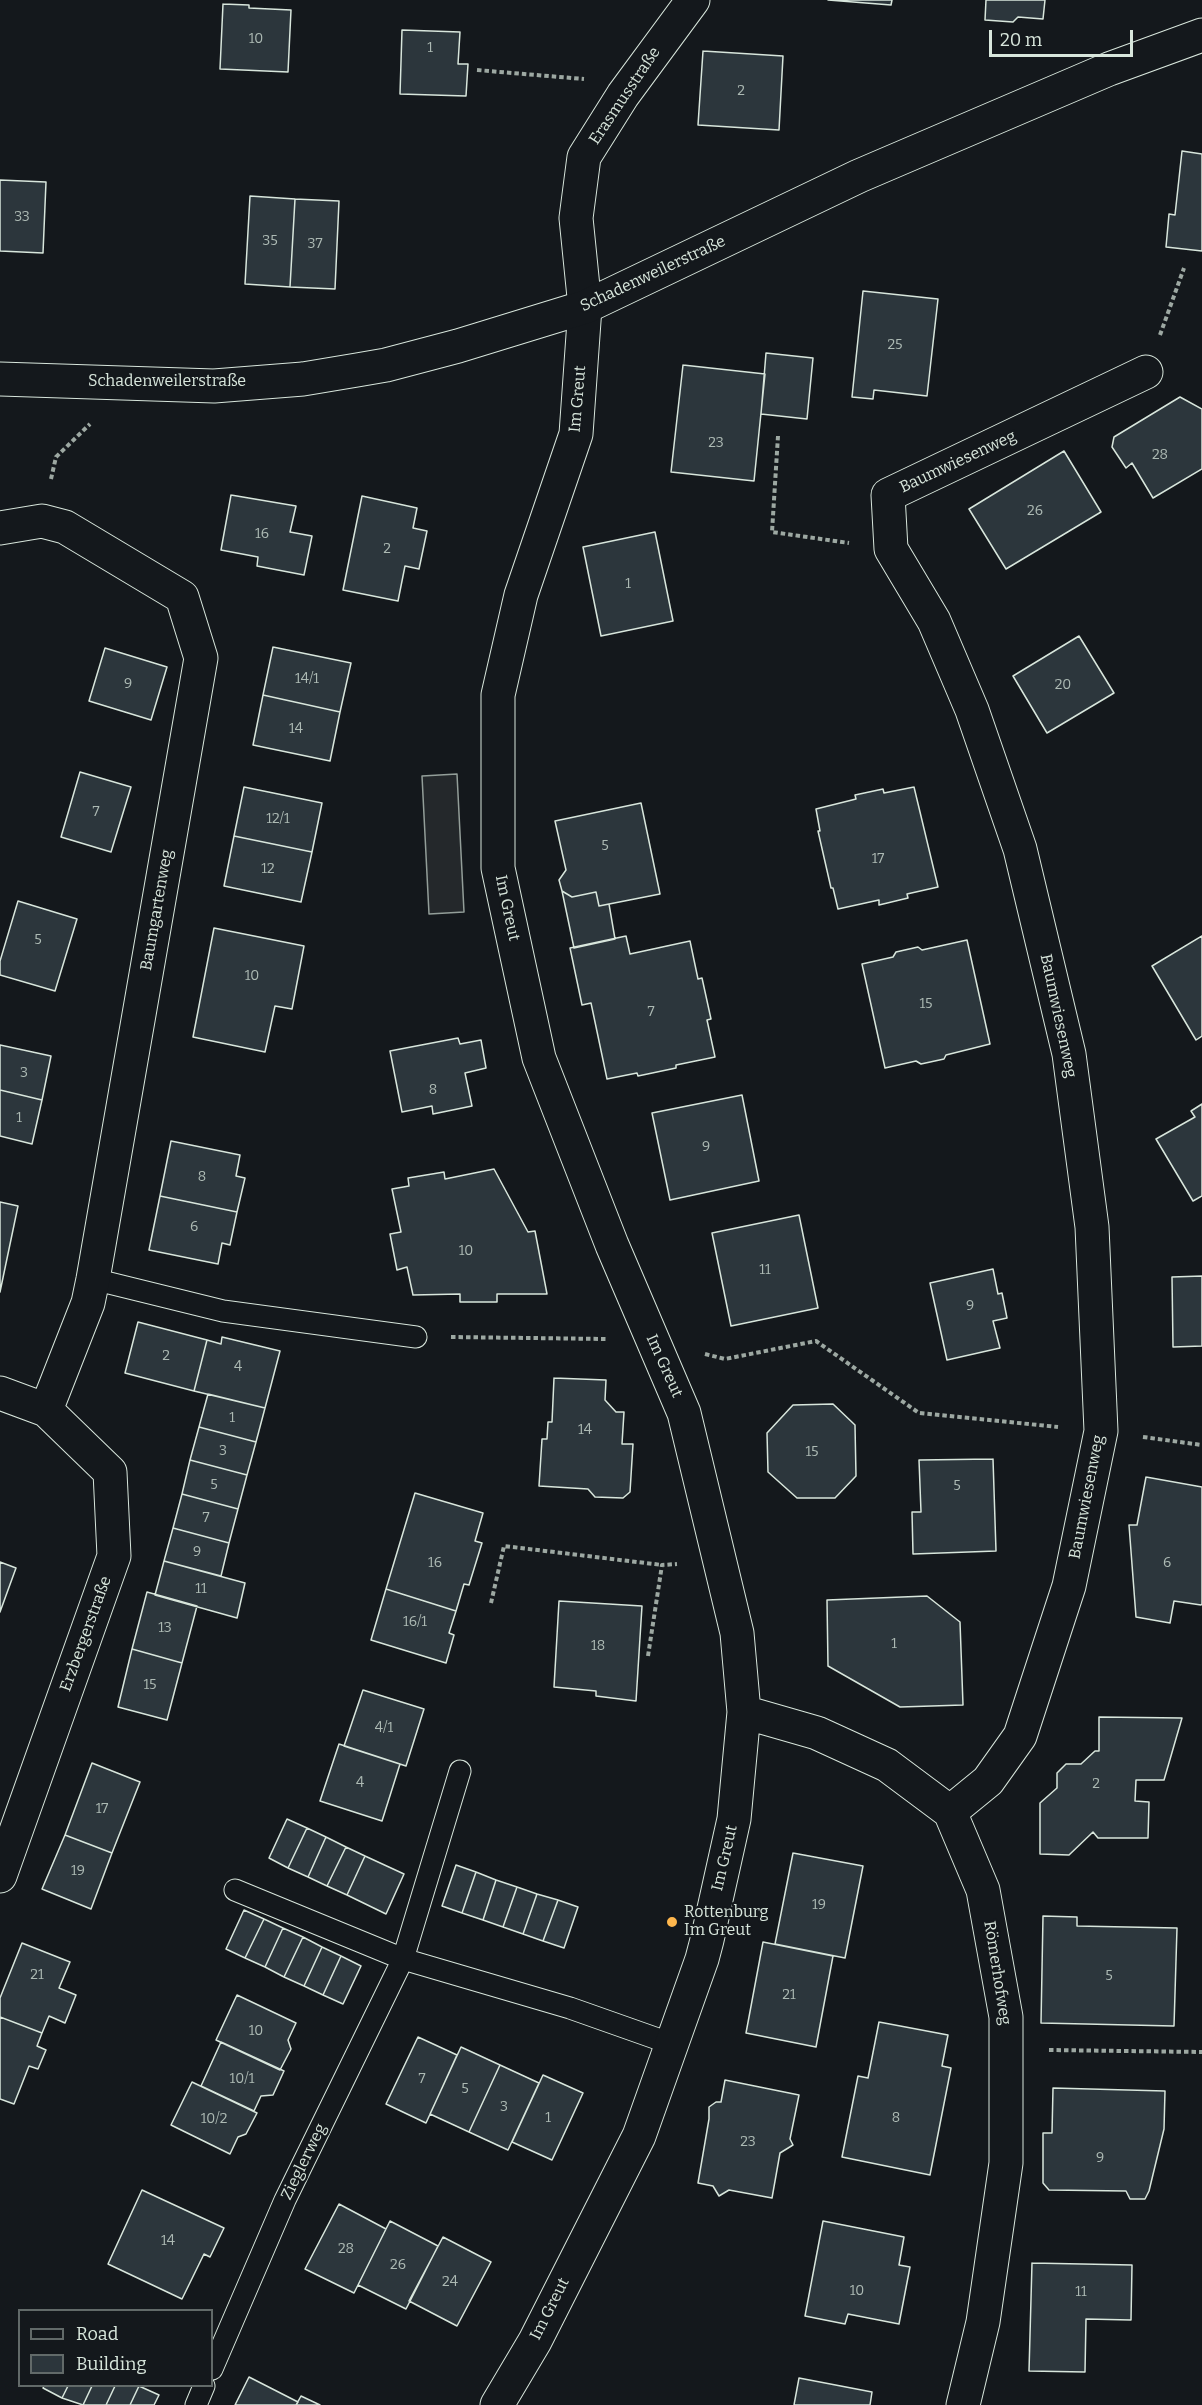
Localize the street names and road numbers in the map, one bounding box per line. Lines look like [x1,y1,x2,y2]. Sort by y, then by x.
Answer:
street label: Erasmusstraße [585,44,665,148]
street label: Schadenweilerstraße [577,232,729,316]
street label: Im Greut [566,365,590,433]
street label: Schadenweilerstraße [88,372,246,392]
street label: Baumwiesenweg [897,427,1019,497]
street label: Baumgartenweg [137,848,177,972]
street label: Im Greut [491,873,523,943]
street label: Baumwiesenweg [1036,952,1080,1080]
street label: Im Greut [642,1331,686,1401]
street label: Baumwiesenweg [1066,1433,1108,1561]
street label: Erzbergerstraße [56,1574,116,1694]
street label: Im Greut [708,1823,742,1893]
street label: Römerhofweg [979,1920,1015,2026]
street label: Zieglerweg [277,2121,331,2203]
street label: Im Greut [526,2275,574,2343]

